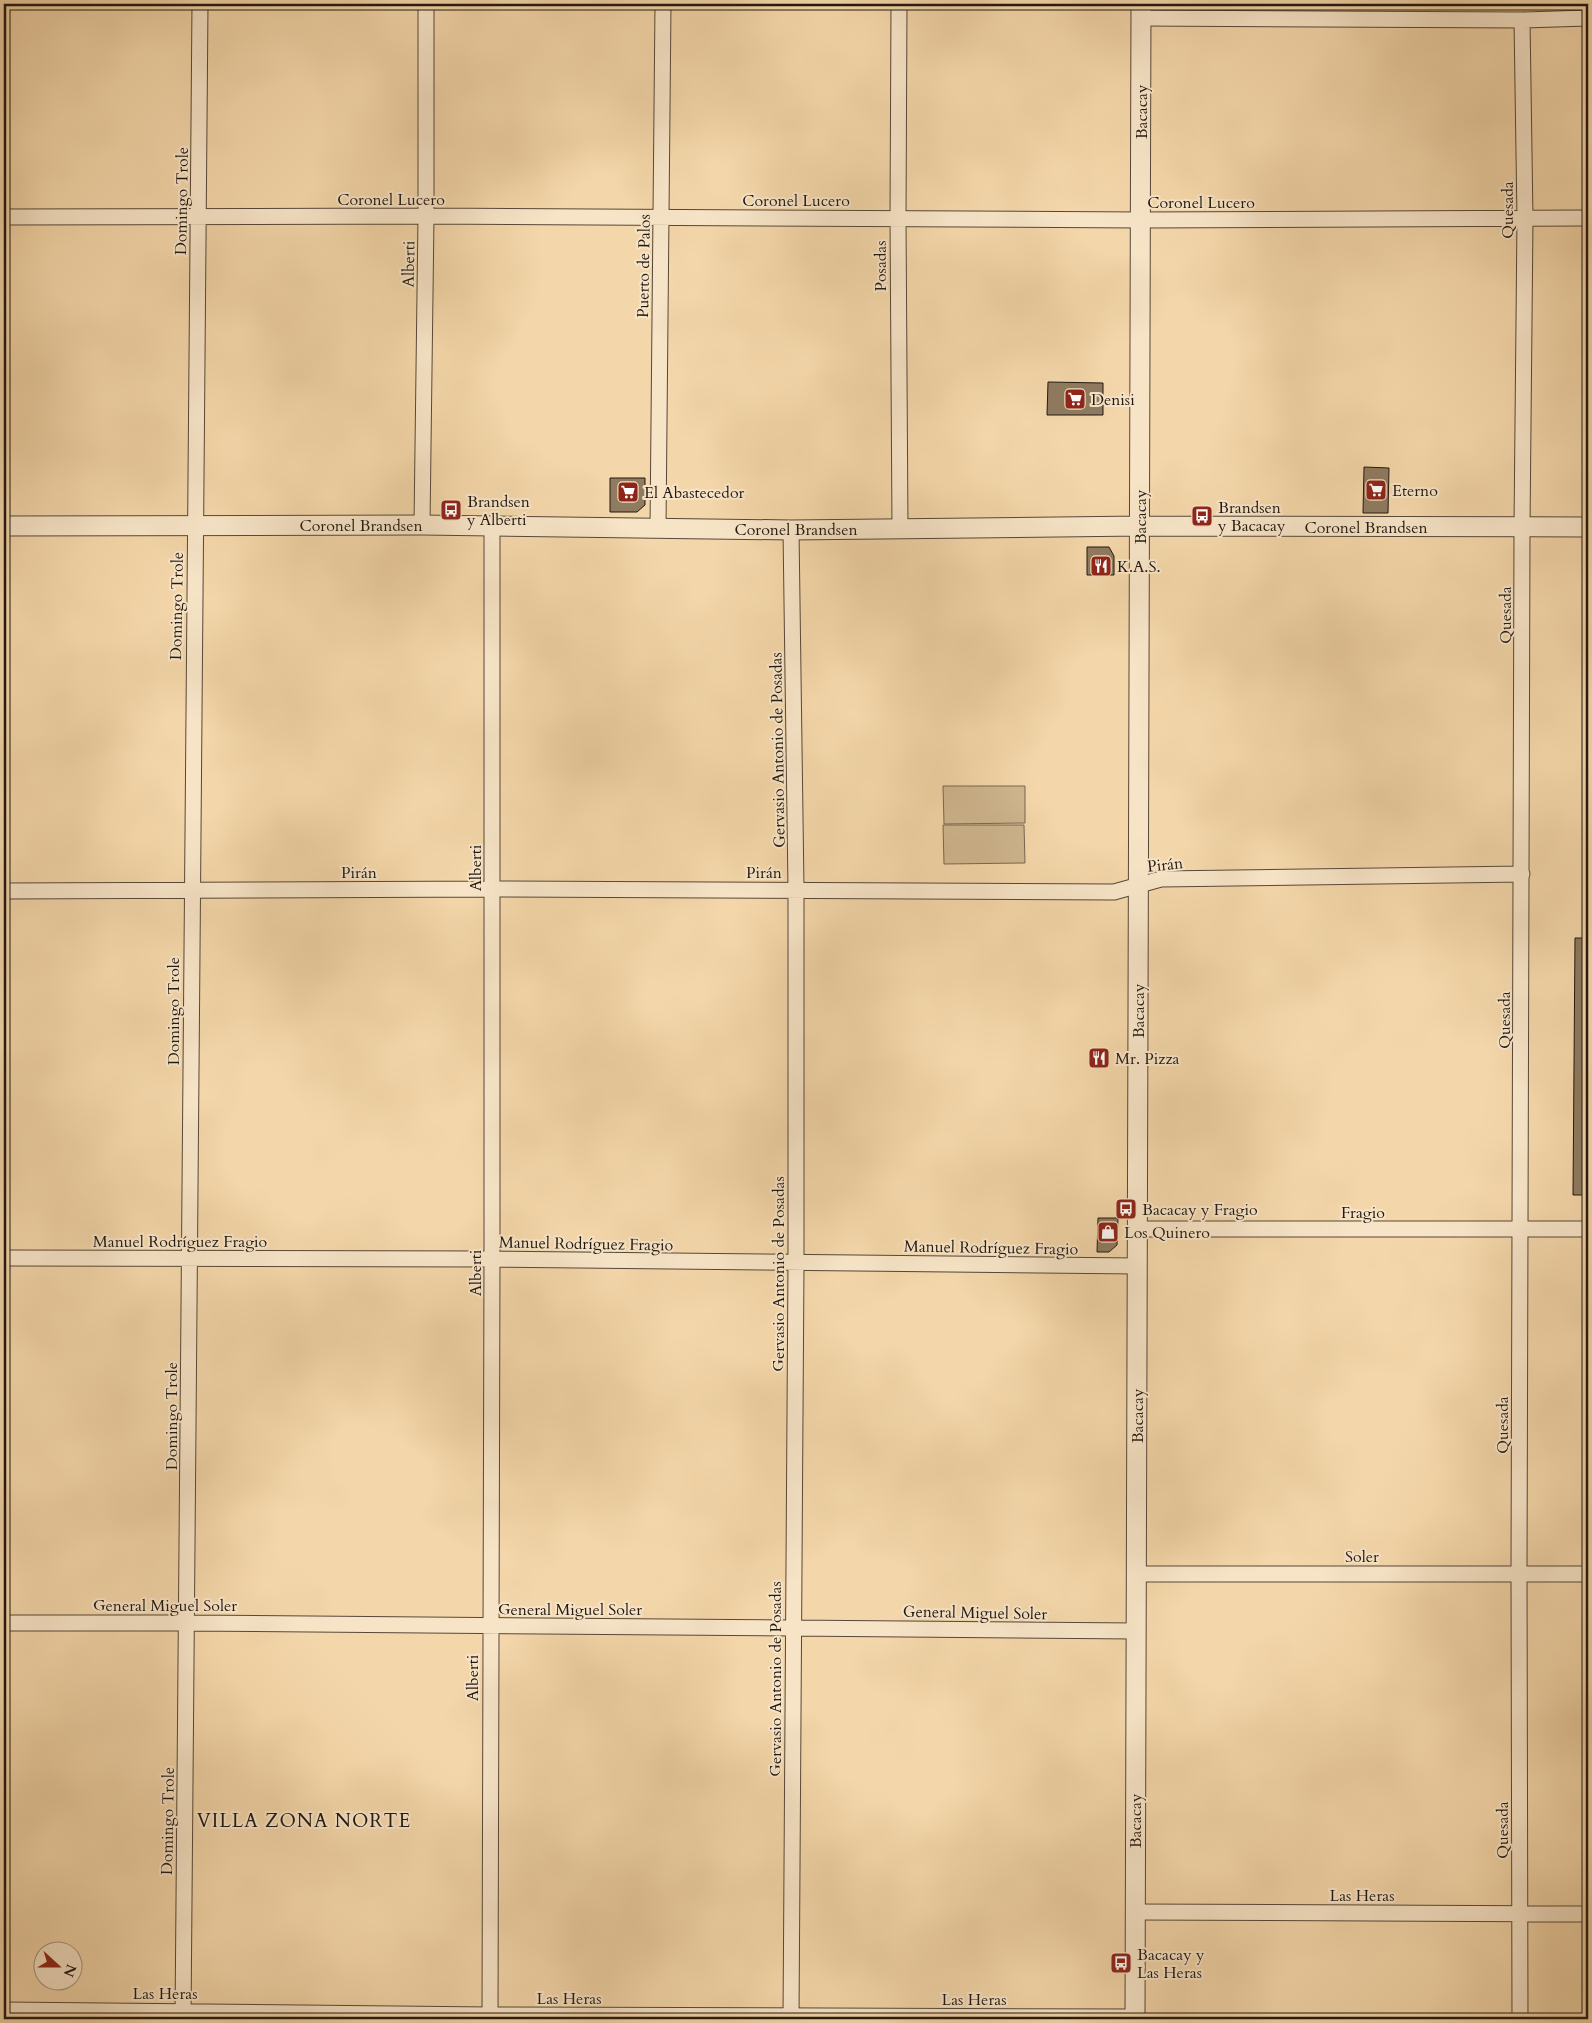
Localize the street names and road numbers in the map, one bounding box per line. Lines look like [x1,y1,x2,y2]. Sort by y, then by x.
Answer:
street label: Bacacay [1131,84,1153,139]
street label: Domingo Trole [170,147,194,255]
street label: Quesada [1497,181,1519,239]
street label: Coronel Lucero [337,189,445,211]
street label: Coronel Lucero [742,190,850,212]
street label: Coronel Lucero [1147,192,1255,214]
street label: Puerto de Palos [632,214,656,318]
street label: Alberti [398,240,420,288]
street label: Posadas [870,240,892,292]
street label: Bacacay [1130,489,1152,544]
street label: Coronel Brandsen [299,515,423,537]
street label: Coronel Brandsen [1304,517,1428,539]
street label: Coronel Brandsen [734,519,858,541]
street label: Domingo Trole [165,552,189,660]
street label: Quesada [1495,586,1517,644]
street label: Gervasio Antonio de Posadas [765,652,791,848]
street label: Alberti [465,844,487,891]
street label: Pirán [1146,852,1184,878]
street label: Pirán [341,862,377,884]
street label: Pirán [746,862,782,884]
street label: Domingo Trole [163,957,185,1065]
street label: Bacacay [1128,983,1150,1038]
street label: Quesada [1494,991,1516,1049]
street label: Gervasio Antonio de Posadas [768,1176,790,1372]
street label: Fragio [1341,1202,1385,1224]
street label: Manuel Rodríguez Fragio [93,1231,268,1253]
street label: Manuel Rodríguez Fragio [499,1231,674,1257]
street label: Manuel Rodríguez Fragio [904,1235,1079,1261]
street label: Alberti [465,1249,487,1296]
street label: Domingo Trole [161,1362,183,1470]
street label: Bacacay [1127,1388,1149,1443]
street label: Quesada [1492,1396,1514,1454]
street label: Soler [1345,1546,1379,1568]
street label: Gervasio Antonio de Posadas [765,1581,787,1777]
street label: General Miguel Soler [93,1595,237,1617]
street label: General Miguel Soler [498,1599,642,1621]
street label: General Miguel Soler [903,1601,1047,1625]
street label: Alberti [462,1654,484,1701]
street label: Domingo Trole [156,1767,180,1875]
street label: Bacacay [1125,1793,1147,1848]
street label: Quesada [1492,1801,1514,1859]
street label: Las Heras [1330,1885,1394,1907]
street label: Las Heras [133,1983,197,2005]
street label: Las Heras [537,1988,601,2010]
street label: Las Heras [942,1989,1006,2011]

